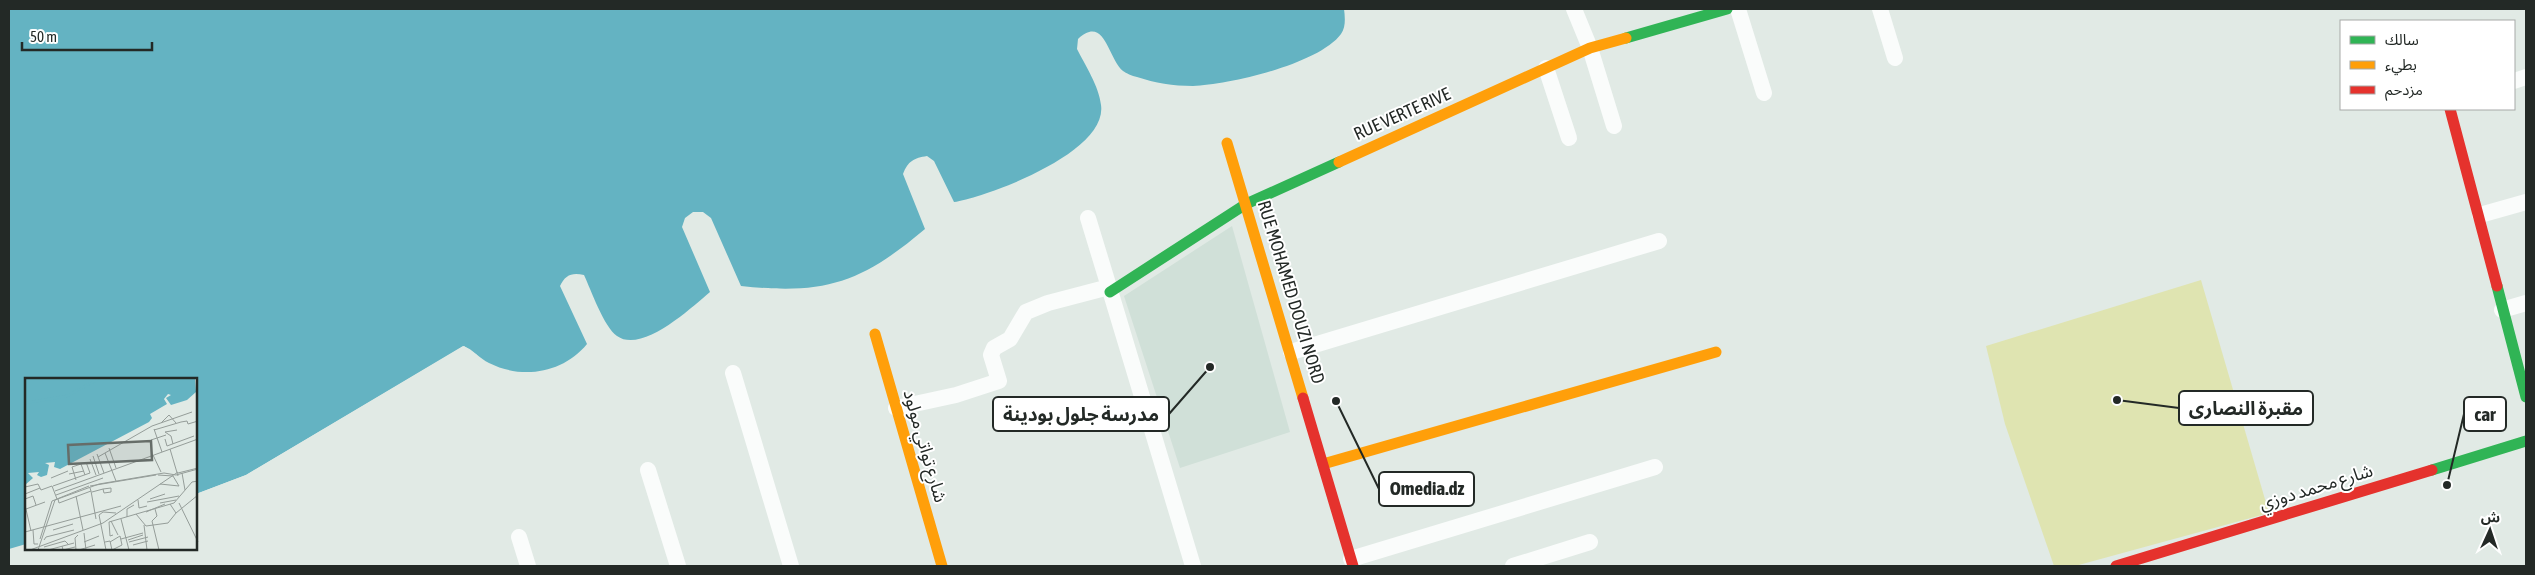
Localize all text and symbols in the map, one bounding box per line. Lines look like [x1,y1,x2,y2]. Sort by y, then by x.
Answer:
scale bar [22,20,152,52]
legend [2340,20,2515,110]
text: 50 m [30,28,57,45]
text: سالك [2385,31,2419,48]
text: بطيء [2385,56,2417,76]
text: مزدحم [2385,81,2423,101]
street label: RUE VERTE RIVE [1350,83,1454,144]
street label: RUE MOHAMED DOUZI NORD [1254,198,1329,386]
inset map [25,378,198,550]
street label: شارع تواتي مولود [895,387,952,506]
callout: مقبرة النصارى [2179,391,2313,425]
callout: مدرسة جلول بودينة [993,397,1169,431]
text: مقبرة النصارى [2189,397,2303,420]
callout: car [2464,397,2506,431]
text: مدرسة جلول بودينة [1003,403,1159,426]
text: car [2474,403,2496,425]
street label: شارع محمد دوزي [2256,459,2376,518]
callout: Omedia.dz [1379,472,1474,506]
text: Omedia.dz [1390,477,1465,499]
north arrow [2465,505,2515,555]
text: ش [2481,509,2501,526]

